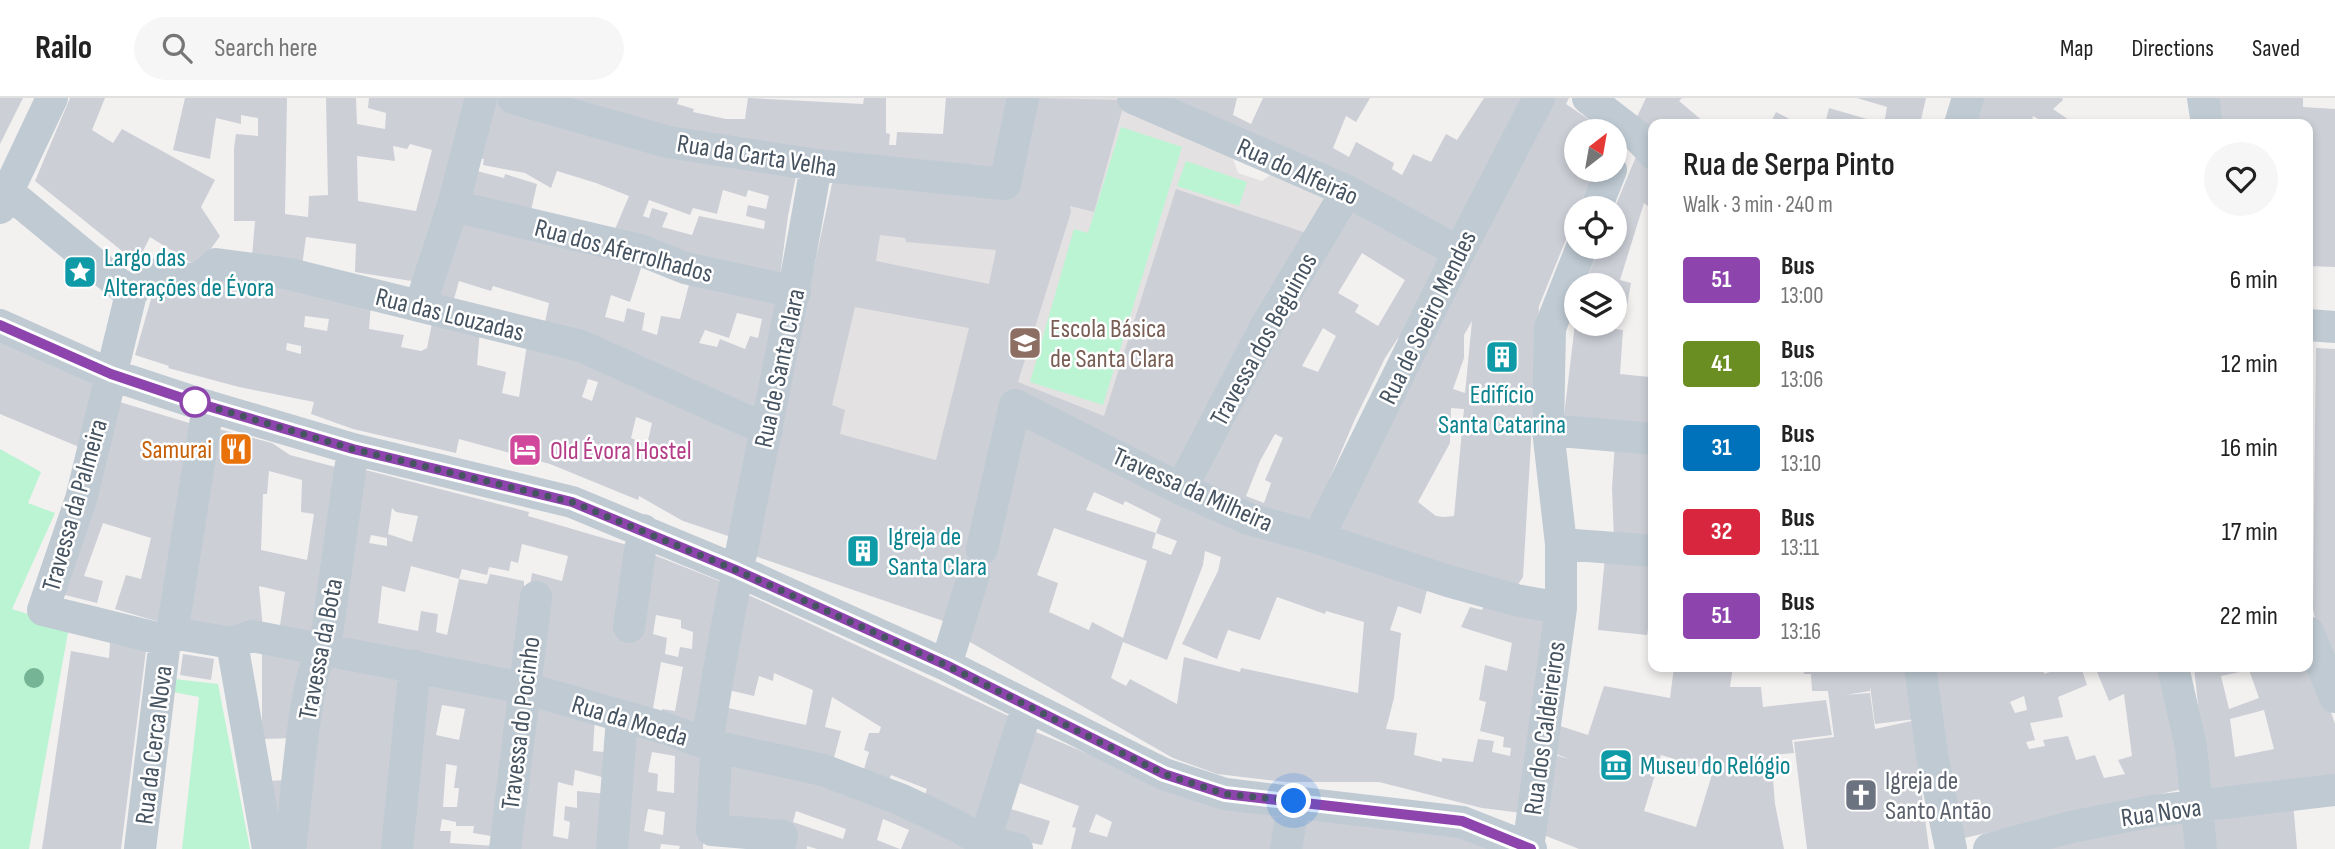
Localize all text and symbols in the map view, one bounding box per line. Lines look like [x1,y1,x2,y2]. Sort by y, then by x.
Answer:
search box [134,17,624,80]
text: Railo [35,28,92,68]
icon: search [158,29,196,67]
text: Search here [214,33,318,64]
text: Map [2060,34,2093,63]
text: Directions [2131,34,2214,63]
text: Saved [2252,34,2300,63]
north arrow [1564,119,1628,182]
map controls [1564,119,1627,336]
street label: Rua da Carta Velha [675,129,839,184]
street label: Rua do Alfeirão [1232,132,1363,213]
button: heart [2204,142,2278,216]
text: Rua de Serpa Pinto [1683,145,1895,185]
text: Walk · 3 min · 240 m [1683,191,1833,219]
button: locate [1564,196,1627,259]
street label: Rua dos Aferrolhados [531,213,716,290]
street label: Rua de Soeiro Mendes [1373,226,1484,410]
place label: Largo das Alterações de Évora [103,243,274,304]
street label: Travessa dos Beguinos [1204,248,1325,432]
text: Bus [1781,251,1815,282]
place icon: Largo das Alterações de Évora [61,253,99,291]
text: 51 [1712,265,1731,294]
text: 6 min [2230,265,2278,296]
button: layers [1564,273,1627,336]
street label: Rua das Louzadas [372,282,527,349]
text: 13:00 [1781,282,1824,310]
street label: Rua de Santa Clara [749,286,812,450]
place label: Escola Básica de Santa Clara [1050,314,1174,375]
school or university icon: Escola Básica de Santa Clara [1006,324,1044,362]
text: Bus [1781,335,1815,366]
building icon: Edifício Santa Catarina [1483,338,1521,376]
text: 41 [1711,349,1732,378]
text: 12 min [2221,349,2278,380]
text: 13:06 [1781,366,1823,394]
place label: Edifício Santa Catarina [1438,380,1566,441]
unlabelled marker [180,387,210,417]
street label: Travessa da Palmeira [36,416,115,595]
text: Bus [1781,419,1815,450]
restaurant icon: Samurai [217,430,255,468]
hotel icon: Old Évora Hostel [506,431,544,469]
text: 31 [1711,433,1732,462]
text: 16 min [2221,433,2278,464]
place label: Samurai [141,435,212,466]
place label: Old Évora Hostel [550,436,692,467]
street label: Travessa da Milheira [1108,441,1277,539]
text: 13:10 [1781,450,1821,478]
text: Bus [1781,503,1815,534]
text: 32 [1711,517,1732,546]
text: 17 min [2222,517,2278,548]
place label: Igreja de Santa Clara [888,522,987,583]
building icon: Igreja de Santa Clara [844,532,882,570]
text: 13:11 [1781,534,1819,562]
street label: Travessa da Bota [293,576,350,723]
text: Bus [1781,587,1815,618]
text: 51 [1712,601,1731,630]
text: 22 min [2220,601,2278,632]
text: 13:16 [1781,618,1821,646]
street label: Travessa do Pocinho [495,635,547,811]
street label: Rua dos Caldeireiros [1518,640,1573,817]
street label: Rua da Cerca Nova [129,664,180,826]
street label: Rua da Moeda [568,689,691,754]
museum icon: Museu do Relógio [1597,746,1635,784]
place label: Museu do Relógio [1640,751,1791,782]
place label: Igreja de Santo Antão [1885,766,1992,827]
church icon: Igreja de Santo Antão [1842,776,1880,814]
your location [1276,783,1311,818]
street label: Rua Nova [2119,793,2203,834]

